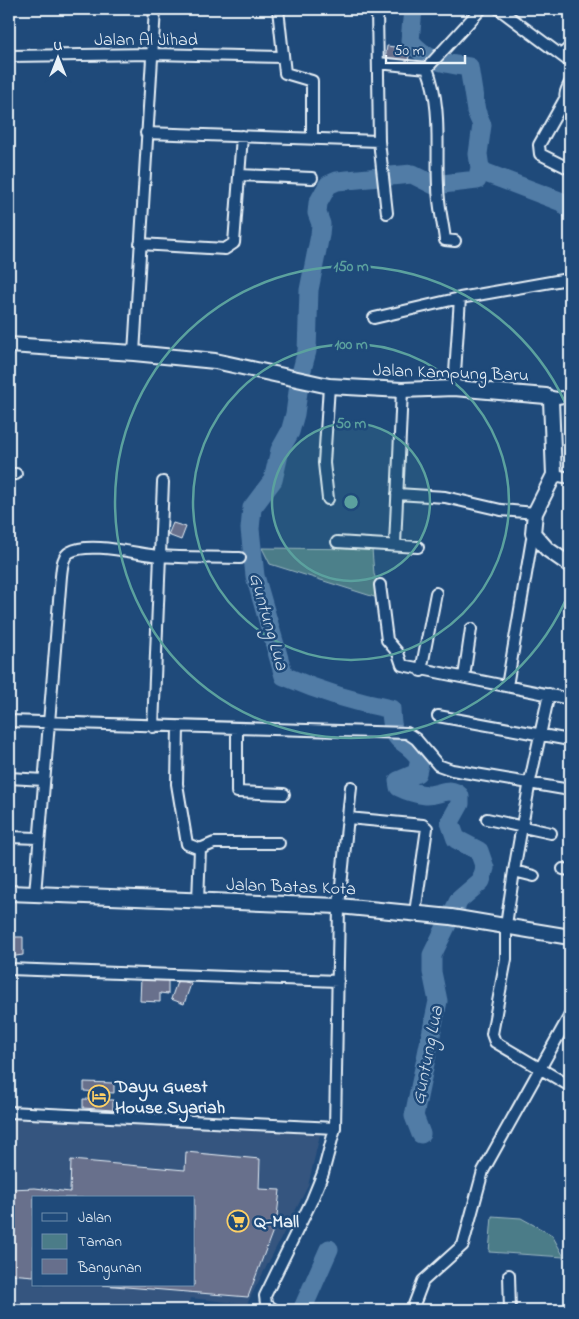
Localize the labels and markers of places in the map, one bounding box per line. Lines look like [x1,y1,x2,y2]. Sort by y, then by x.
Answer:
centre of rings [342,493,360,511]
place label: Dayu Guest House Syariah [114,1075,226,1123]
hotel icon: Dayu Guest House Syariah [87,1084,111,1108]
supermarket icon: Q-Mall [226,1209,250,1233]
place label: Q-Mall [254,1210,299,1236]

